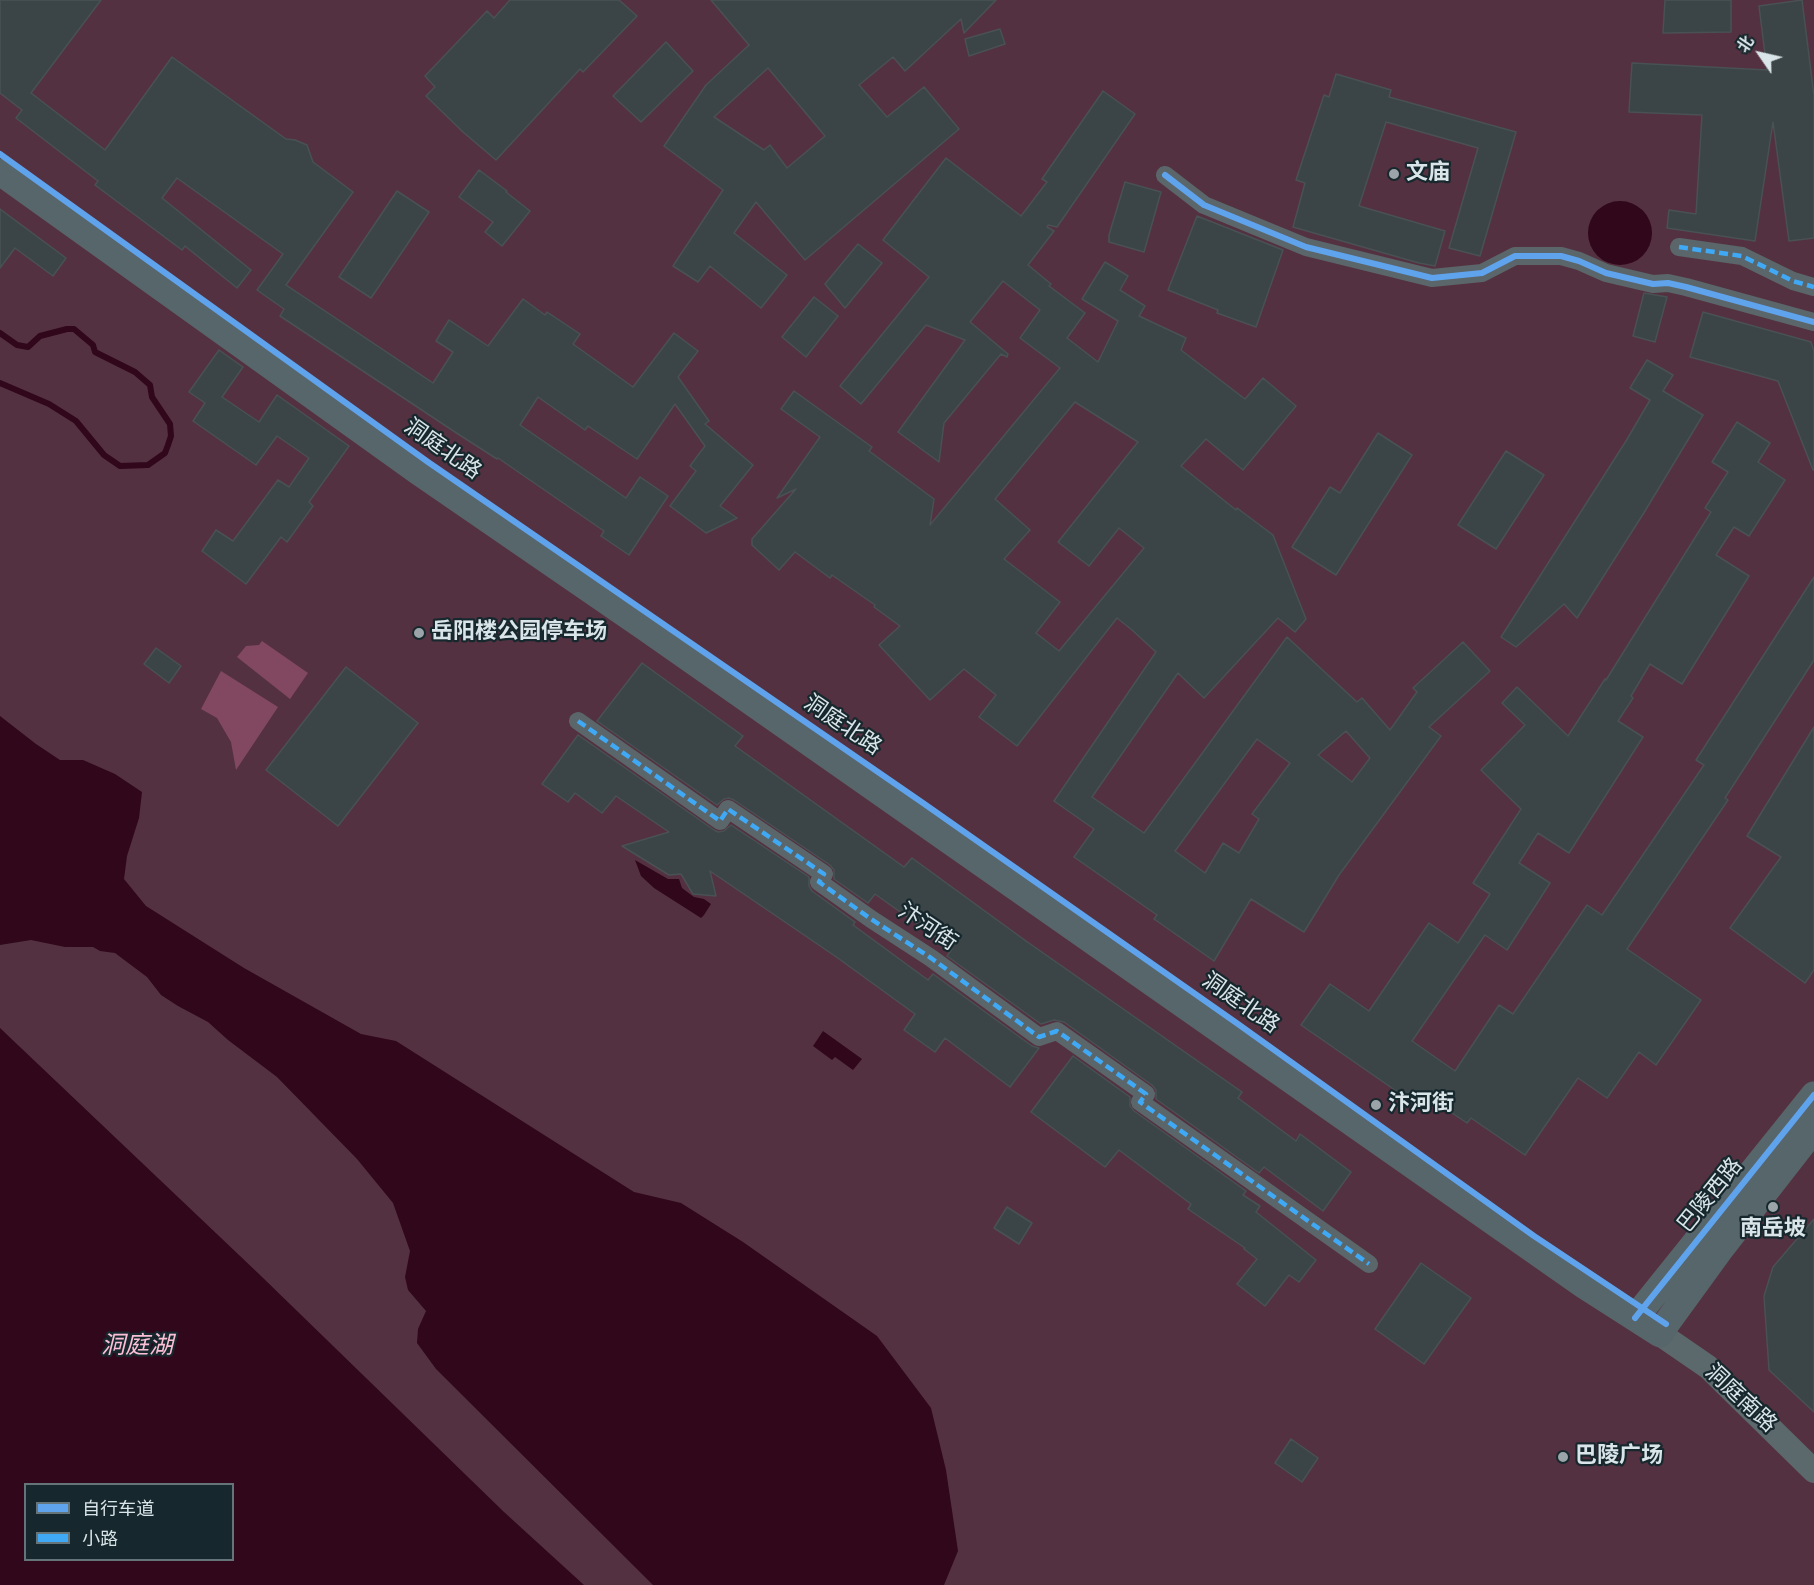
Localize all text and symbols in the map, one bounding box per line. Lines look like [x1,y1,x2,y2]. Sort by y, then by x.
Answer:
north arrow [1730,24,1790,84]
text: 北 [1731,31,1759,57]
place label: 文庙 [1406,161,1450,187]
marker: 文庙 [1387,167,1401,181]
street label: 洞庭北路 [398,414,486,486]
place label: 岳阳楼公园停车场 [431,620,607,646]
marker: 岳阳楼公园停车场 [412,626,426,640]
street label: 洞庭北路 [798,690,886,762]
street label: 汴河街 [892,899,962,957]
street label: 洞庭北路 [1196,968,1284,1040]
place label: 汴河街 [1388,1092,1454,1118]
marker: 汴河街 [1369,1098,1383,1112]
street label: 巴陵西路 [1673,1153,1749,1239]
marker: 南岳坡 [1766,1200,1780,1214]
place label: 南岳坡 [1740,1217,1806,1243]
water label: 洞庭湖 [101,1333,173,1361]
street label: 洞庭南路 [1699,1359,1781,1439]
place label: 巴陵广场 [1575,1444,1663,1470]
marker: 巴陵广场 [1556,1450,1570,1464]
legend [24,1483,234,1561]
text: 自行车道 [82,1495,154,1522]
text: 小路 [82,1525,118,1552]

